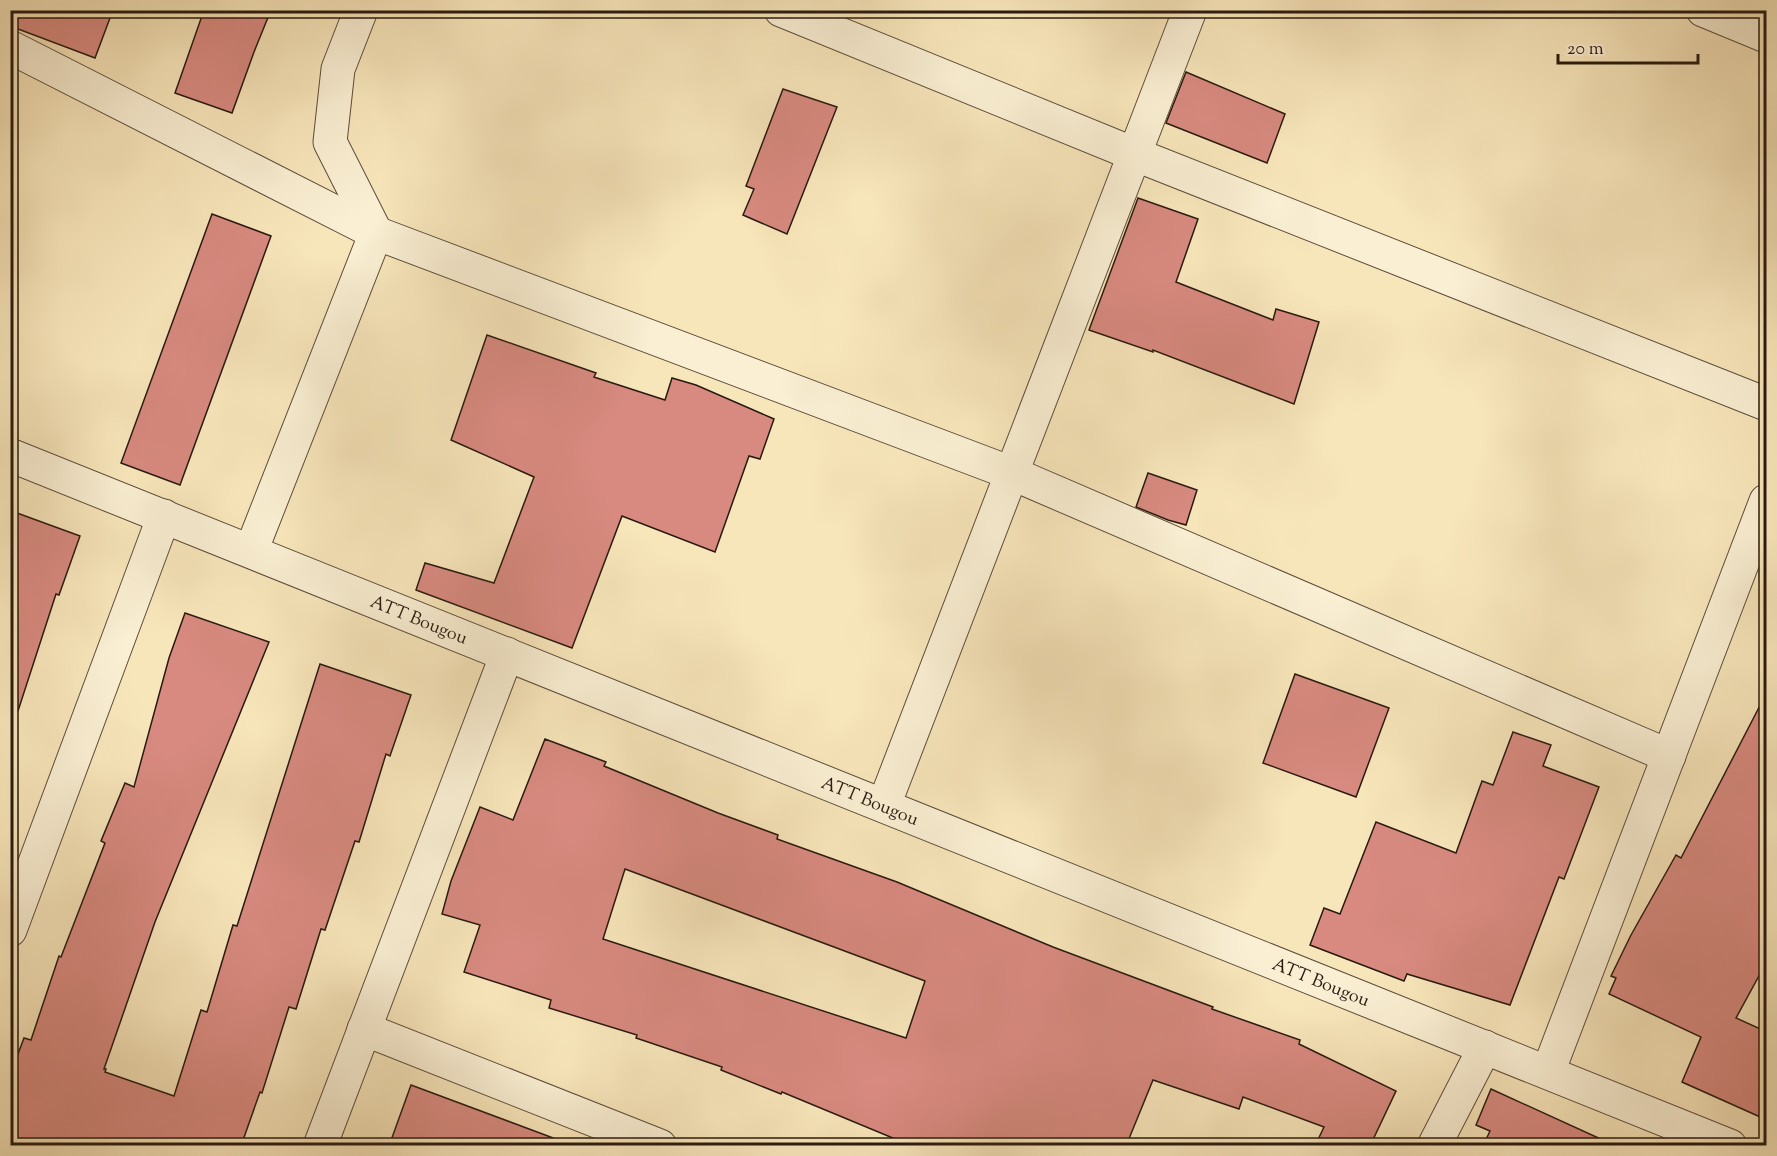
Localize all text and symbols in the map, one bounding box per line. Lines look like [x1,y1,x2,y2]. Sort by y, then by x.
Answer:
scale bar [1558,27,1698,65]
text: 20 m [1567,37,1604,63]
street label: ATT Bougou [366,590,471,652]
street label: ATT Bougou [817,771,922,834]
street label: ATT Bougou [1268,952,1373,1015]

